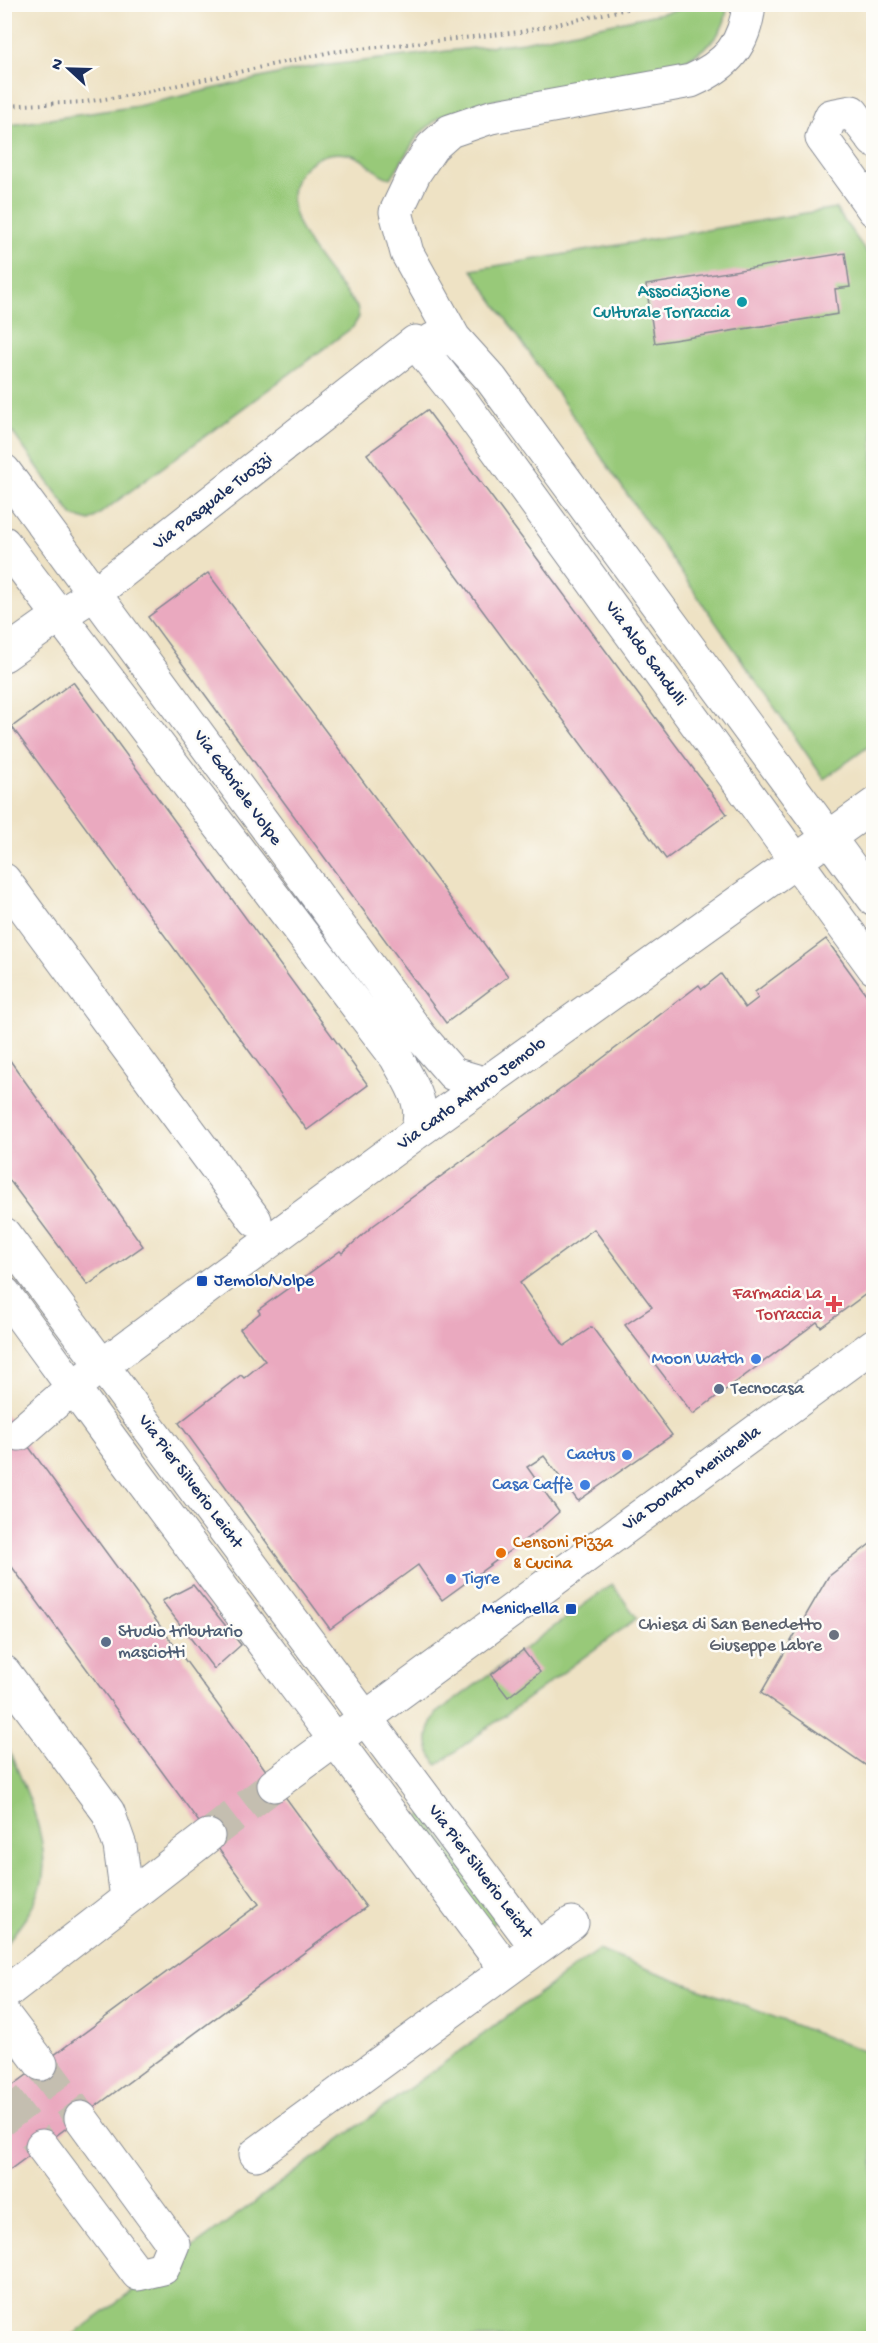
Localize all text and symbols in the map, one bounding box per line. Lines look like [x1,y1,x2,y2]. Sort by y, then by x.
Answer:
north arrow [39,39,99,99]
text: N [48,56,69,73]
place label: Associazione Culturale Torraccia [593,282,731,324]
marker: Associazione Culturale Torraccia [735,295,749,309]
street label: Via Pasquale Tuozzi [148,449,277,556]
street label: Via Aldo Sandulli [599,597,690,711]
street label: Via Gabriele Volpe [187,725,286,850]
street label: Via Carlo Arturo Jemolo [393,1033,551,1156]
place label: Jemolo/Volpe [214,1271,315,1292]
marker: Jemolo/Volpe [195,1274,209,1288]
place label: Farmacia La Torraccia [732,1284,823,1326]
marker: Farmacia La Torraccia [827,1297,841,1311]
place label: Moon Watch [652,1349,744,1370]
marker: Moon Watch [749,1352,763,1366]
place label: Tecnocasa [730,1379,805,1400]
marker: Tecnocasa [712,1382,726,1396]
street label: Via Pier Silverio Leicht [132,1410,248,1554]
street label: Via Donato Menichella [618,1421,766,1537]
place label: Cactus [567,1445,616,1466]
marker: Cactus [620,1448,634,1462]
place label: Casa Caffè [492,1475,574,1496]
marker: Casa Caffè [578,1478,592,1492]
place label: Censoni Pizza & Cucina [513,1533,614,1575]
marker: Censoni Pizza & Cucina [494,1546,508,1560]
place label: Tigre [462,1569,500,1590]
marker: Tigre [444,1572,458,1586]
place label: Menichella [482,1599,560,1620]
marker: Menichella [564,1602,578,1616]
place label: Chiesa di San Benedetto Giuseppe Labre [638,1615,823,1657]
place label: Studio tributario masciotti [118,1622,243,1664]
marker: Chiesa di San Benedetto Giuseppe Labre [827,1628,841,1642]
marker: Studio tributario masciotti [99,1635,113,1649]
street label: Via Pier Silverio Leicht [422,1800,538,1944]

